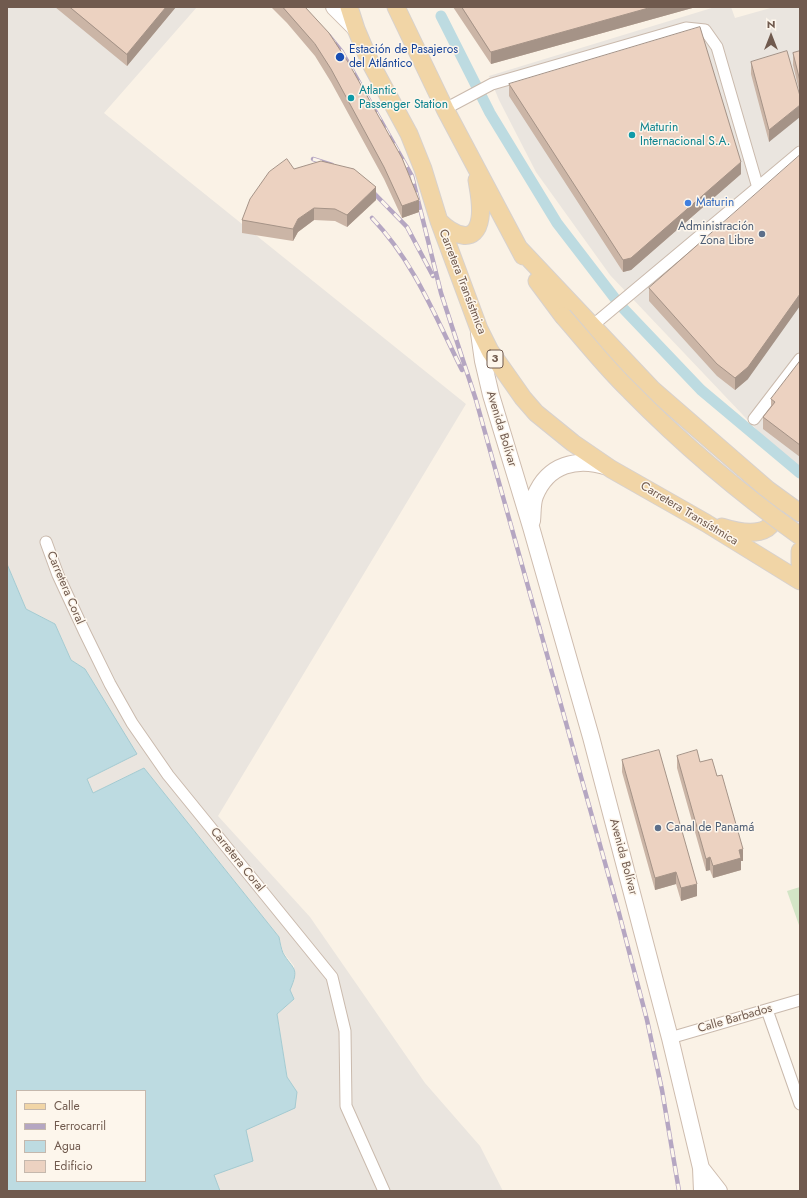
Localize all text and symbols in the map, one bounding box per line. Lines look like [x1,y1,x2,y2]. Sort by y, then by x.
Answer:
north arrow [751,16,791,56]
text: N [767,16,775,32]
place label: Estación de Pasajeros del Atlántico [349,43,458,71]
marker: Estación de Pasajeros del Atlántico [334,51,346,63]
place label: Atlantic Passenger Station [359,84,448,112]
marker: Atlantic Passenger Station [346,93,356,103]
place label: Maturin Internacional S.A. [640,121,730,149]
marker: Maturin Internacional S.A. [627,130,637,140]
place label: Maturin [696,196,734,210]
marker: Maturin [683,198,693,208]
place label: Administración Zona Libre [678,220,754,248]
street label: Carretera Transístmica [435,227,489,337]
marker: Administración Zona Libre [757,229,767,239]
road number: 3 [487,350,503,368]
street label: Avenida Bolívar [483,389,519,469]
street label: Carretera Transístmica [638,479,740,549]
street label: Carretera Coral [43,549,87,627]
street label: Avenida Bolívar [606,817,640,897]
place label: Canal de Panamá [666,821,754,835]
marker: Canal de Panamá [653,823,663,833]
street label: Carretera Coral [207,825,267,895]
street label: Calle Barbados [696,1002,774,1036]
legend [16,1090,146,1182]
text: Calle [54,1097,80,1115]
text: Ferrocarril [54,1117,106,1135]
text: Agua [54,1137,81,1155]
text: Edificio [54,1157,93,1175]

